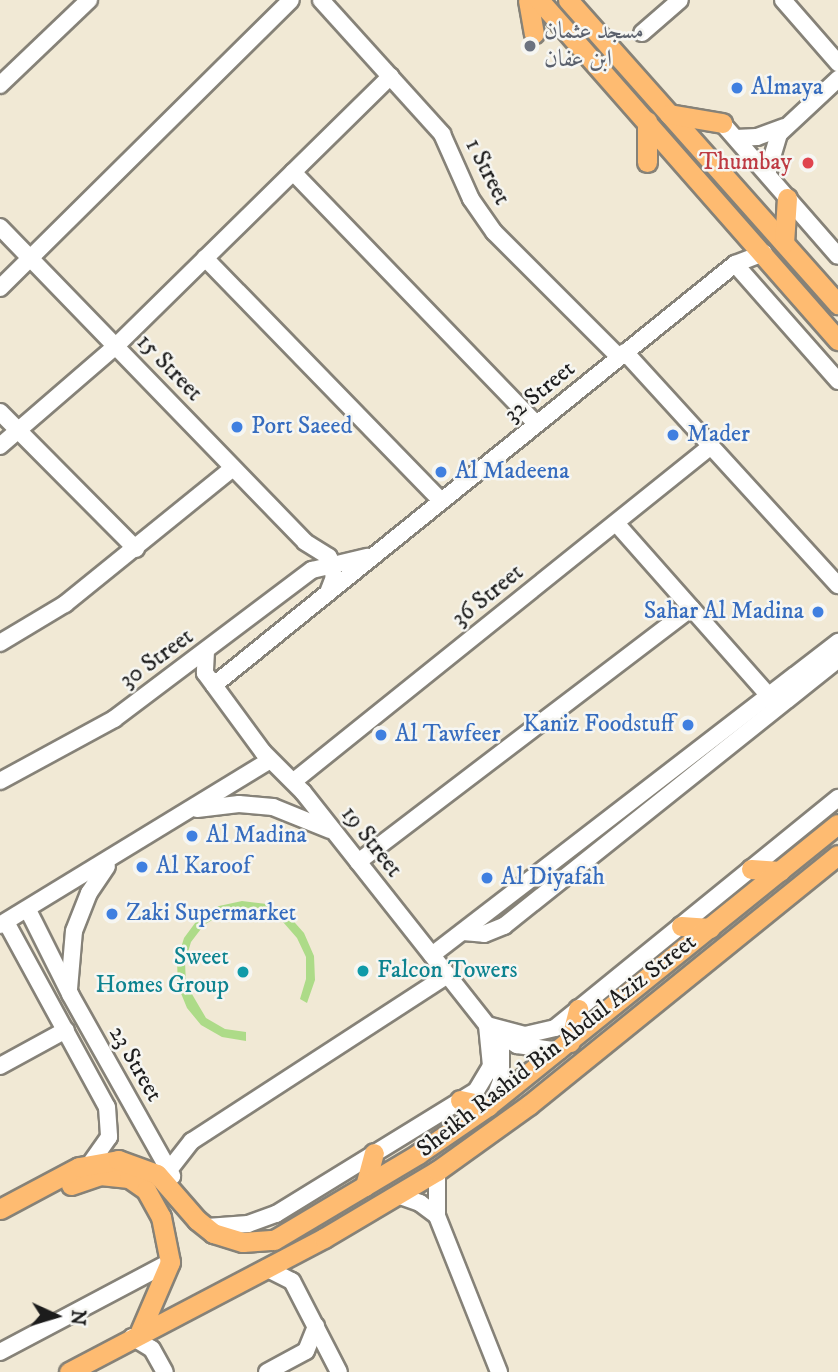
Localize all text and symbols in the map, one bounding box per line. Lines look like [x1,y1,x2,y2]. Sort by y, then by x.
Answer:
place label: مسجد عثمان ابن عفان [544,18,644,74]
marker: مسجد عثمان ابن عفان [522,38,538,54]
place label: Almaya [751,74,823,102]
marker: Almaya [729,80,745,96]
street label: 1 Street [458,134,516,210]
place label: Thumbay [699,149,792,177]
marker: Thumbay [798,153,818,173]
street label: 15 Street [130,328,208,408]
street label: 32 Street [499,355,581,429]
place label: Port Saeed [251,413,352,441]
marker: Port Saeed [229,419,245,435]
place label: Mader [687,421,750,449]
marker: Mader [665,427,681,443]
place label: Al Madeena [455,458,569,486]
marker: Al Madeena [433,464,449,480]
street label: 36 Street [447,559,529,633]
place label: Sahar Al Madina [644,598,804,626]
marker: Sahar Al Madina [810,604,826,620]
street label: 30 Street [115,623,199,695]
place label: Kaniz Foodstuff [523,711,674,739]
marker: Kaniz Foodstuff [680,717,696,733]
place label: Al Tawfeer [395,721,500,749]
marker: Al Tawfeer [373,727,389,743]
street label: 19 Street [334,801,408,883]
place label: Al Madina [206,822,307,850]
marker: Al Madina [184,828,200,844]
place label: Al Karoof [156,853,251,881]
marker: Al Karoof [134,859,150,875]
place label: Al Diyafah [501,864,605,892]
marker: Al Diyafah [479,870,495,886]
place label: Zaki Supermarket [126,900,296,928]
marker: Zaki Supermarket [104,906,120,922]
street label: Sheikh Rashid Bin Abdul Aziz Street [412,928,702,1164]
place label: Sweet Homes Group [95,944,229,1000]
place label: Falcon Towers [377,957,517,985]
marker: Falcon Towers [355,963,371,979]
marker: Sweet Homes Group [235,964,251,980]
street label: 23 Street [102,1021,168,1107]
north arrow [21,1281,91,1351]
text: N [65,1309,89,1326]

